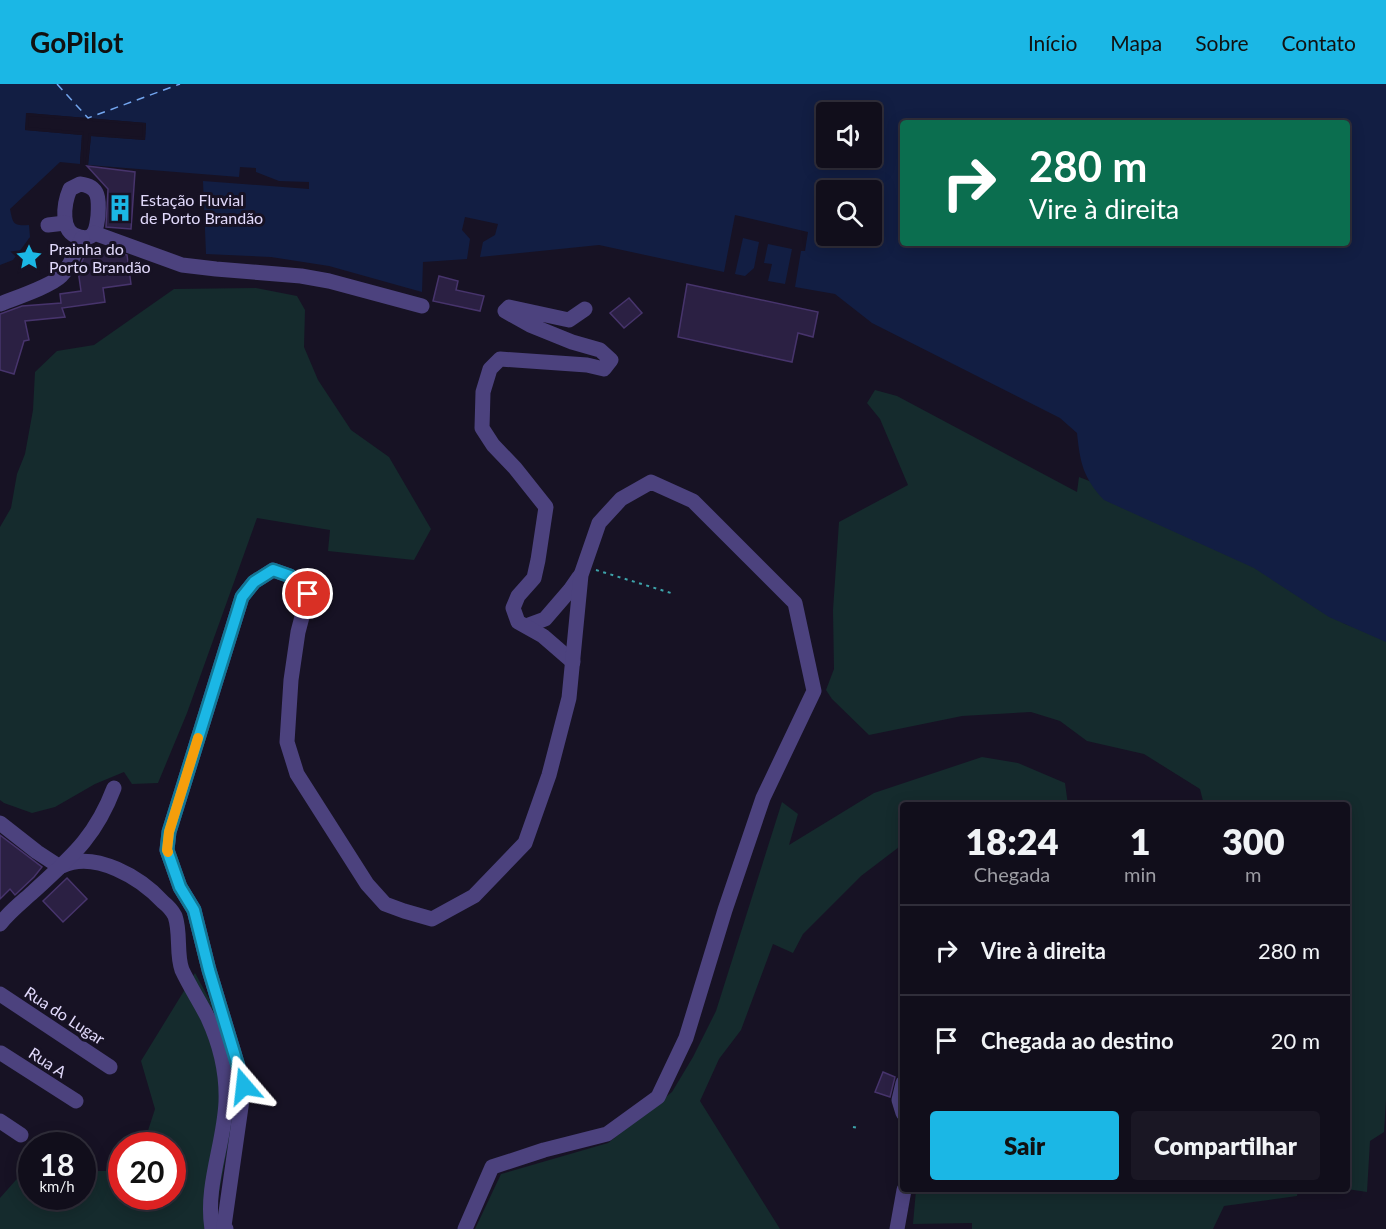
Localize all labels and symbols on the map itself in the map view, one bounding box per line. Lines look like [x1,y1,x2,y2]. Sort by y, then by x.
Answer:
place label: Estação Fluvial de Porto Brandão [140,190,263,227]
building icon: Estação Fluvial de Porto Brandão [105,193,135,223]
place label: Prainha do Porto Brandão [49,239,151,276]
place icon: Prainha do Porto Brandão [14,242,44,272]
pin [282,568,333,619]
street label: Rua do Lugar [21,982,109,1048]
street label: Rua A [26,1043,70,1081]
position arrow [212,1054,276,1118]
speed limit sign: 20 [108,1132,186,1210]

